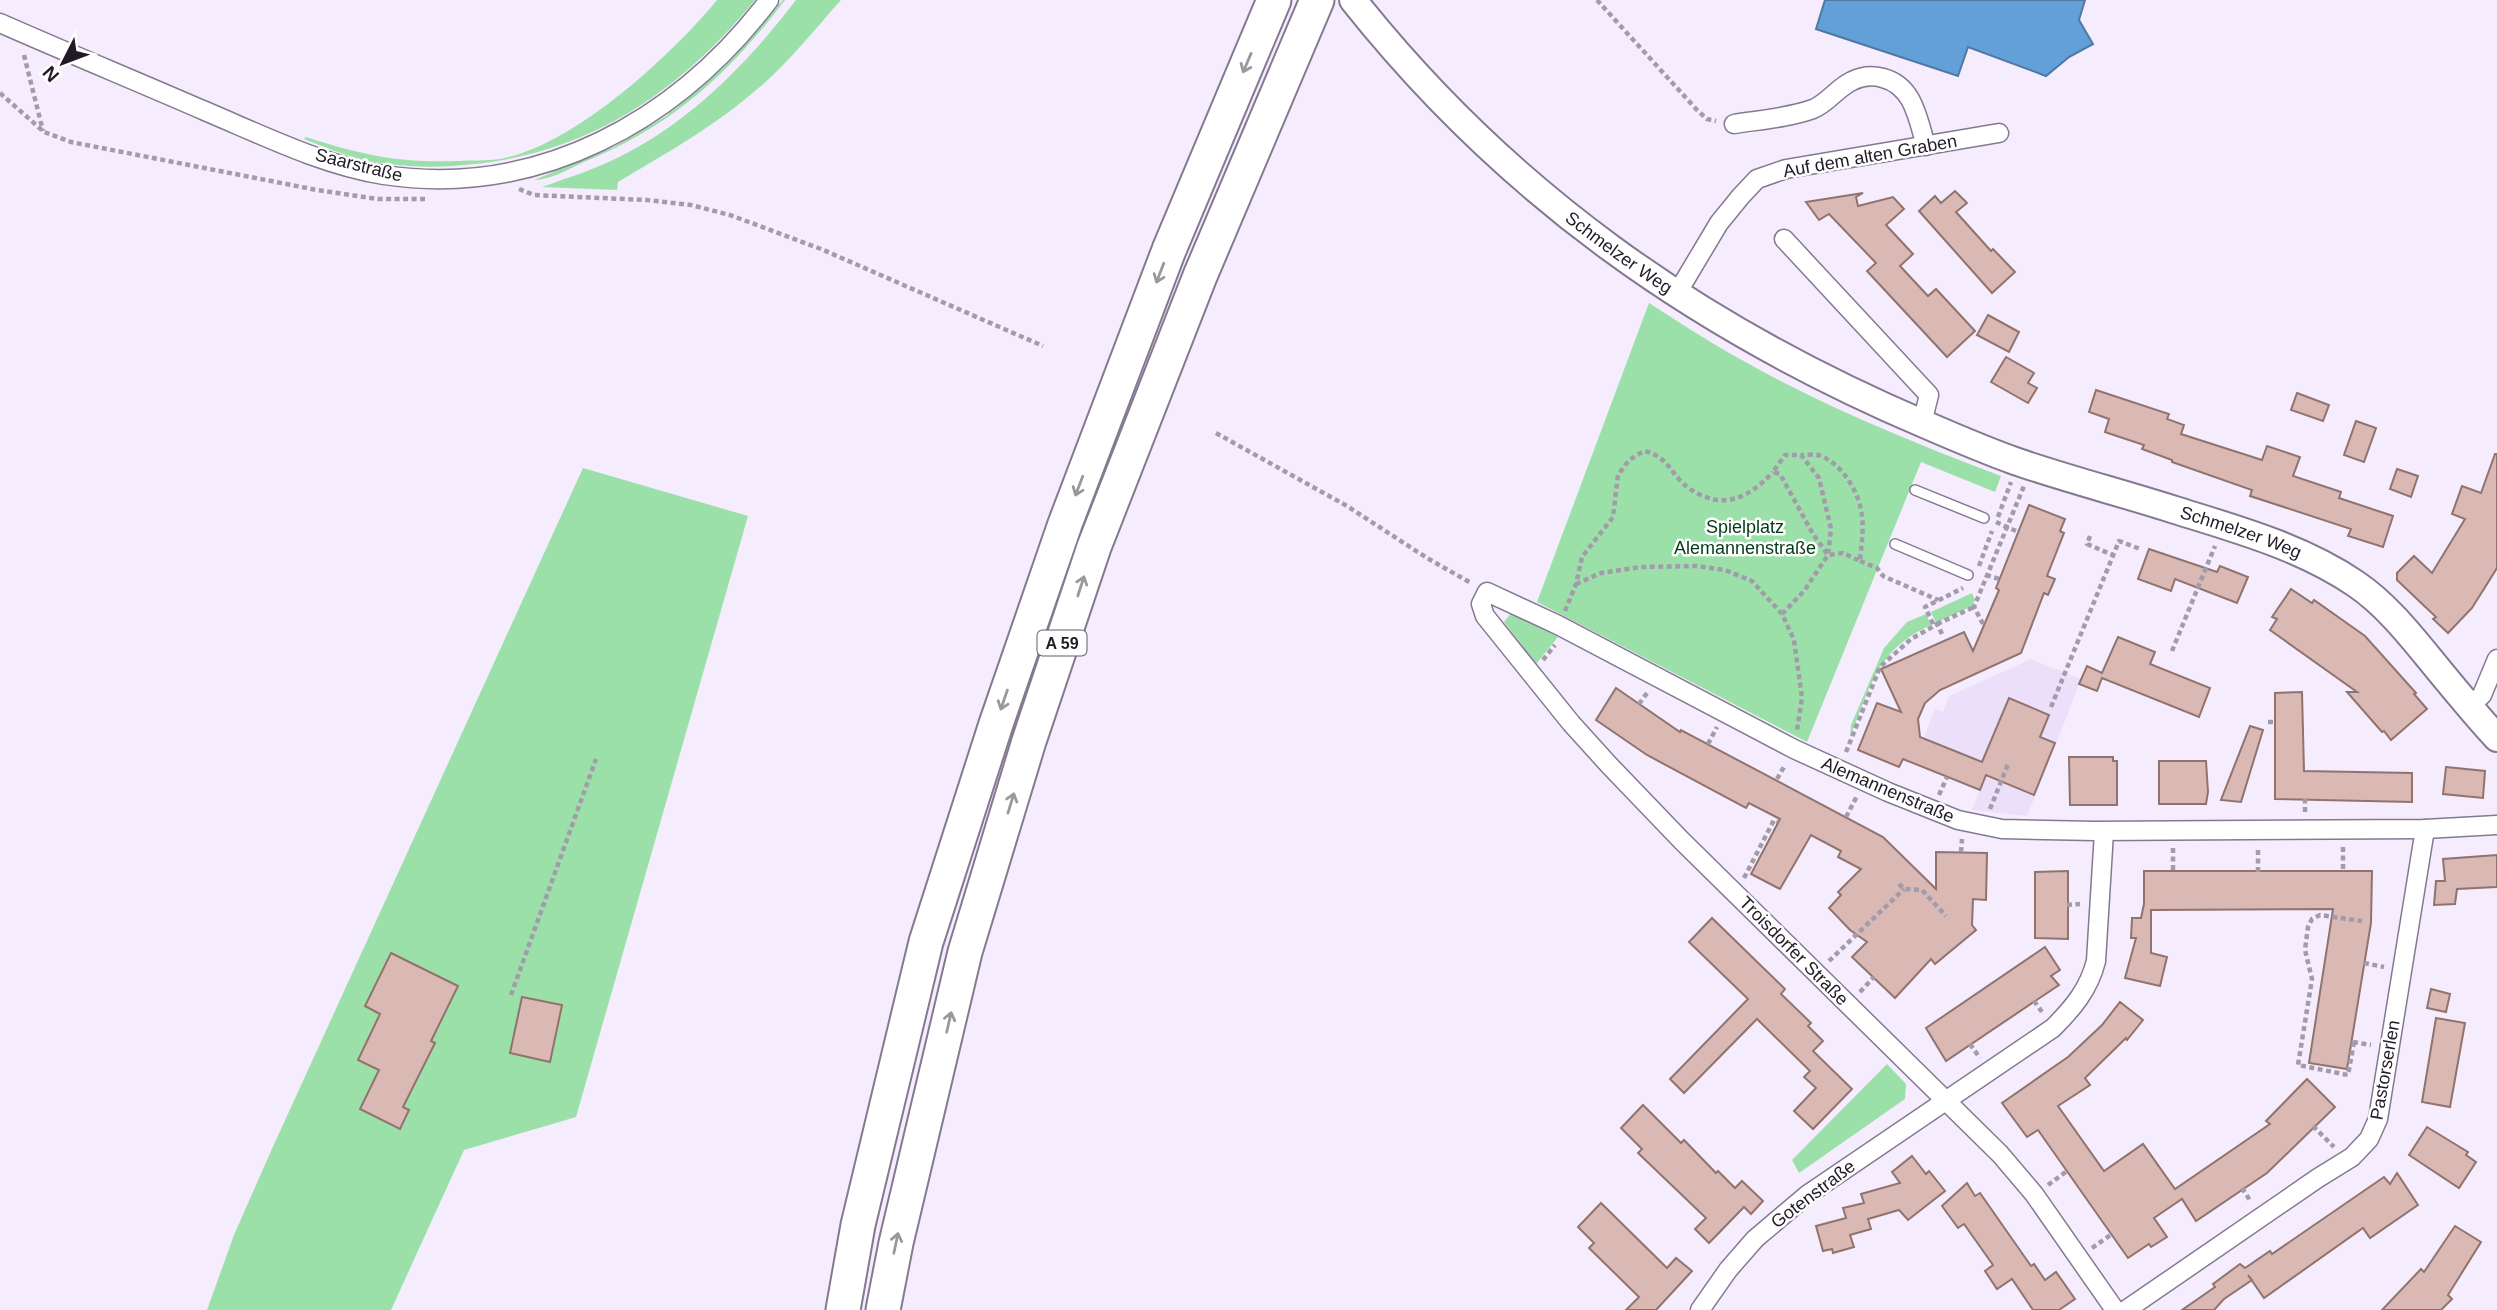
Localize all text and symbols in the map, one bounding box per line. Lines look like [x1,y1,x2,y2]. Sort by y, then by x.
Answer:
north arrow [28,28,98,98]
one-way arrow [1240,52,1253,73]
text: N [38,62,63,86]
street label: Auf dem alten Graben [1782,131,1958,181]
street label: Saarstraße [313,145,405,185]
street label: Schmelzer Weg [1561,207,1676,298]
one-way arrow [1153,262,1165,283]
one-way arrow [1072,474,1084,496]
street label: Schmelzer Weg [2178,502,2305,563]
park label: Spielplatz Alemannenstraße [1674,517,1816,558]
one-way arrow [1076,576,1088,598]
road number: A 59 [1038,630,1086,656]
one-way arrow [997,689,1009,711]
street label: Alemannenstraße [1819,753,1957,827]
one-way arrow [1005,792,1018,814]
street label: Troisdorfer Straße [1736,893,1852,1009]
one-way arrow [943,1011,956,1033]
street label: Pastorserlen [2366,1018,2404,1122]
street label: Gotenstraße [1767,1156,1859,1232]
one-way arrow [890,1232,904,1255]

